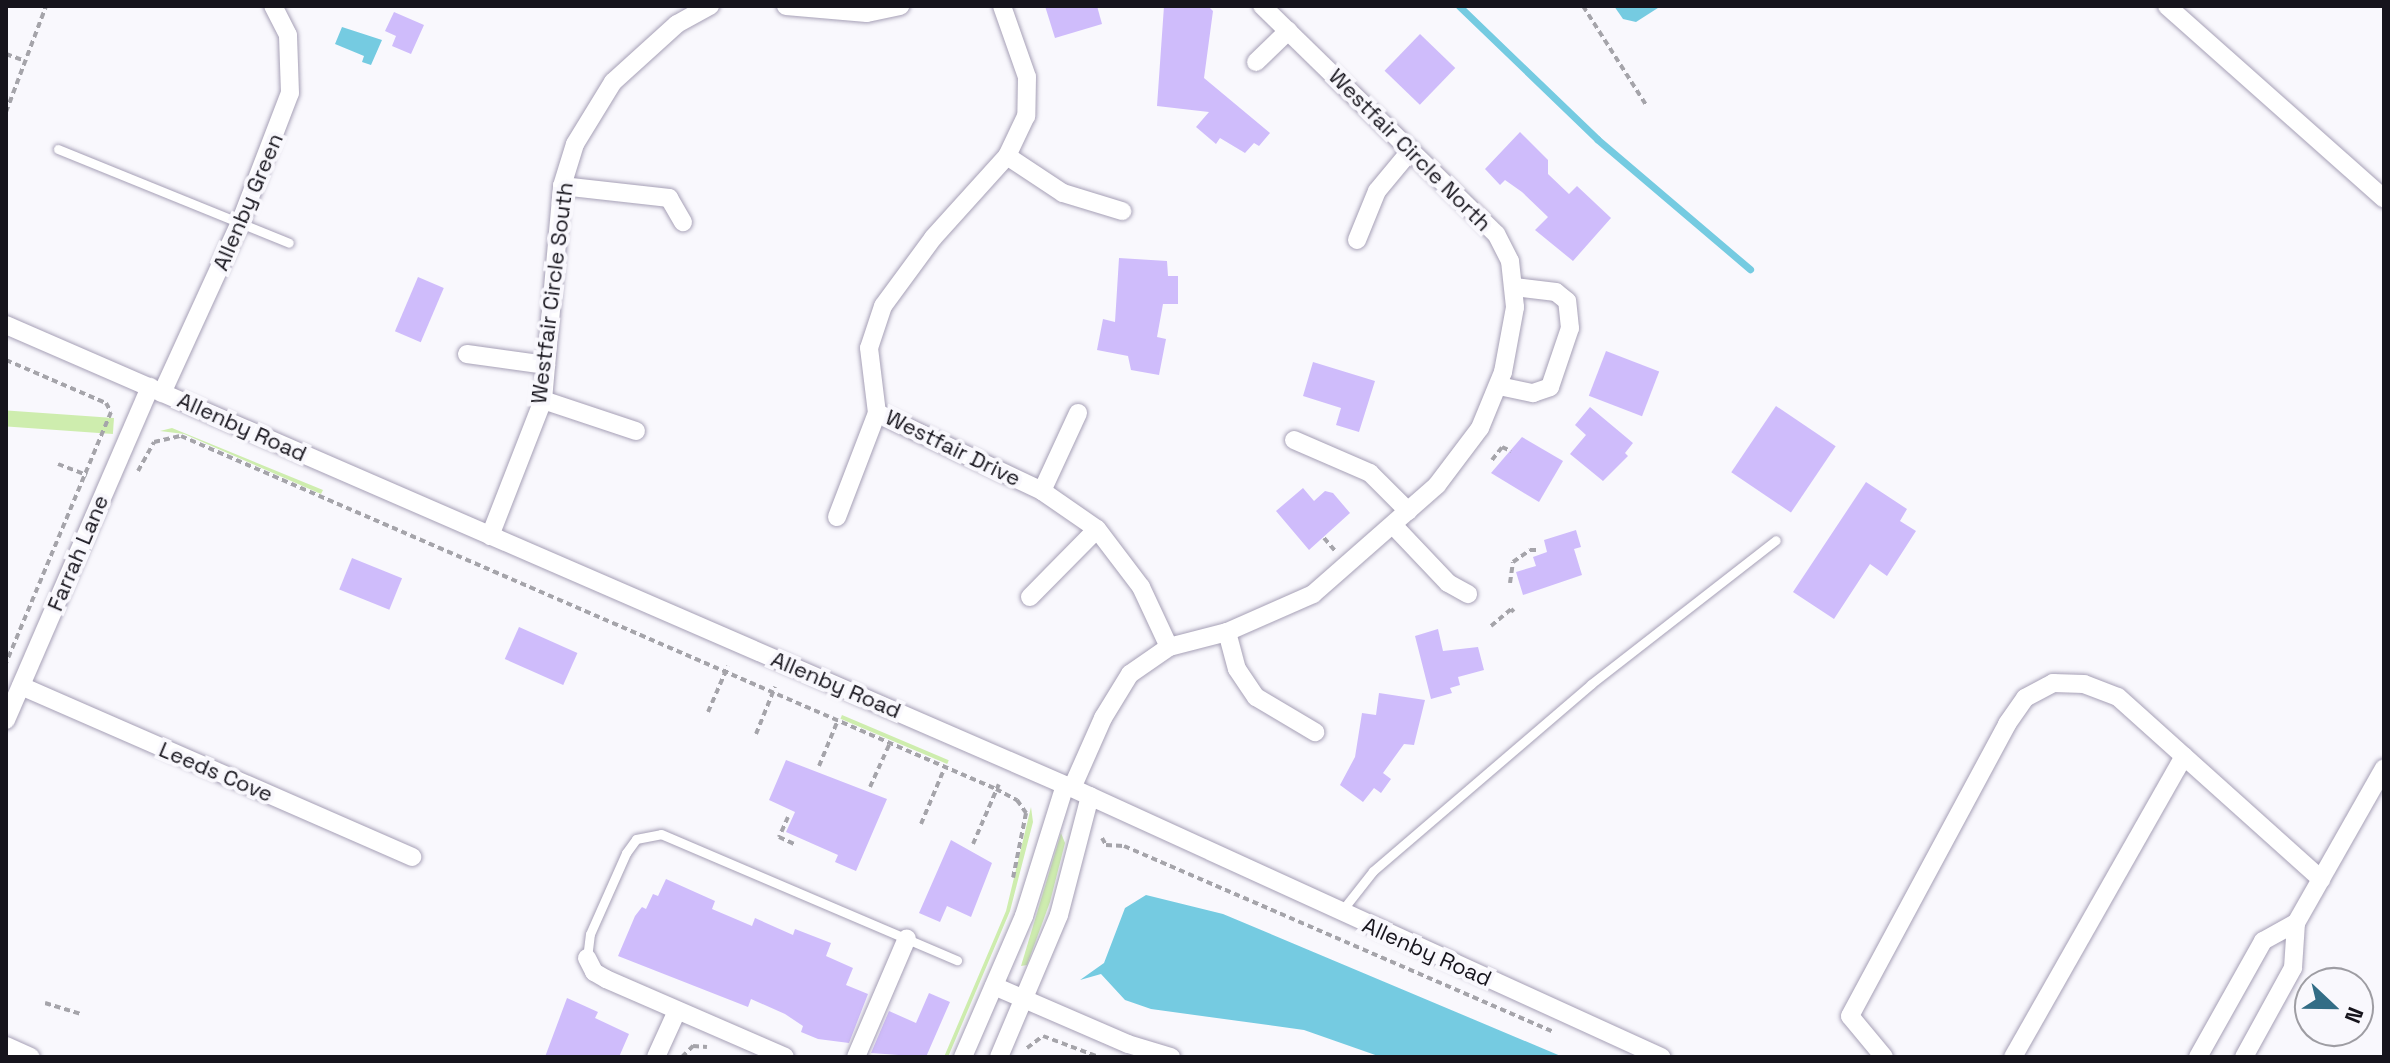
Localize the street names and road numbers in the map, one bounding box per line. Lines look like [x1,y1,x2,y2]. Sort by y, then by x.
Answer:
street label: Westfair Circle North [1323,63,1497,237]
street label: Allenby Green [207,129,289,275]
street label: Westfair Circle South [525,181,579,405]
street label: Allenby Road [173,387,311,467]
street label: Westfair Drive [881,404,1025,492]
street label: Farrah Lane [42,491,114,615]
street label: Allenby Road [767,646,905,724]
street label: Leeds Cove [155,736,277,808]
street label: Allenby Road [1358,912,1496,992]

